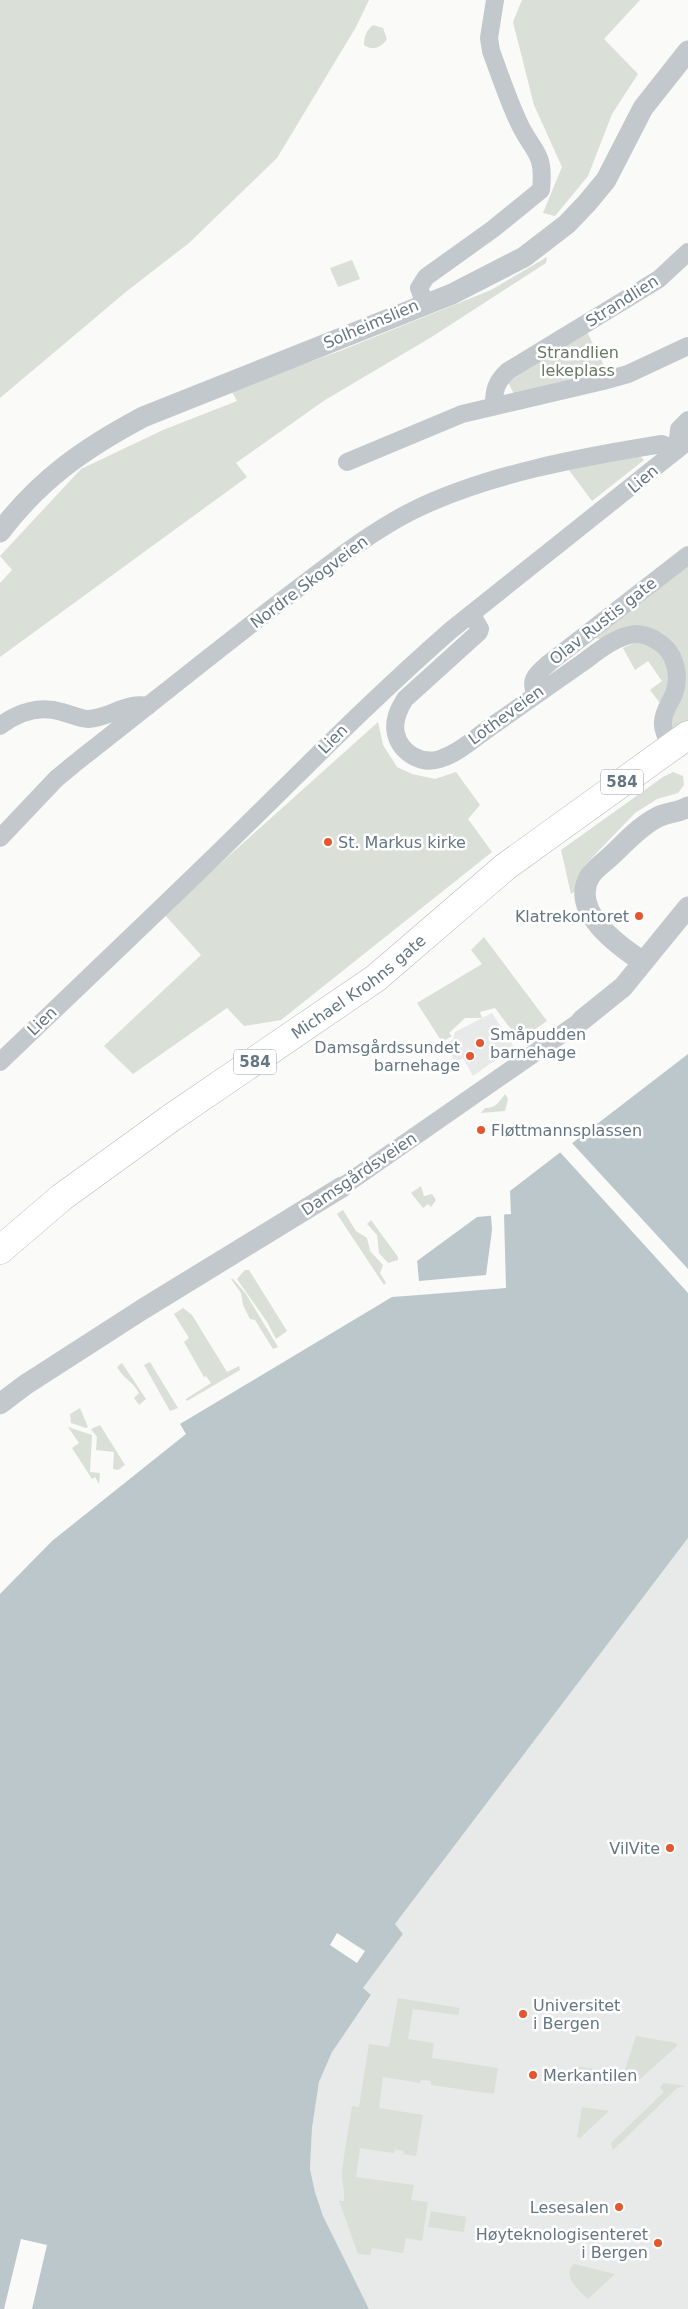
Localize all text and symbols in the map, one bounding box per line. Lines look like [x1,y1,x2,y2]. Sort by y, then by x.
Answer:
street label: Strandlien [582,271,662,331]
street label: Solheimslien [321,295,421,353]
park label: Strandlien lekeplass [537,343,619,380]
street label: Lien [624,461,662,497]
street label: Nordre Skogveien [247,532,371,632]
street label: Olav Rustis gate [546,573,660,669]
street label: Lotheveien [465,681,547,749]
street label: Lien [314,720,352,758]
road number: 584 [601,770,643,794]
place label: St. Markus kirke [338,833,466,852]
marker: St. Markus kirke [322,836,334,848]
place label: Klatrekontoret [515,907,629,926]
marker: Klatrekontoret [633,910,645,922]
street label: Michael Krohns gate [287,930,429,1043]
street label: Lien [23,1003,61,1039]
place label: Småpudden barnehage [490,1025,586,1062]
marker: Småpudden barnehage [474,1037,486,1049]
place label: Damsgårdssundet barnehage [314,1038,460,1075]
road number: 584 [234,1050,276,1074]
marker: Damsgårdssundet barnehage [464,1050,476,1062]
place label: Fløttmannsplassen [491,1121,642,1140]
marker: Fløttmannsplassen [475,1124,487,1136]
street label: Damsgårdsveien [298,1129,420,1219]
place label: VilVite [609,1839,660,1858]
marker: VilVite [664,1842,676,1854]
place label: Universitet i Bergen [533,1996,620,2033]
marker: Universitet i Bergen [517,2008,529,2020]
place label: Merkantilen [543,2066,637,2085]
marker: Merkantilen [527,2069,539,2081]
place label: Lesesalen [530,2198,609,2217]
marker: Lesesalen [613,2201,625,2213]
place label: Høyteknologisenteret i Bergen [476,2225,648,2262]
marker: Høyteknologisenteret i Bergen [652,2237,664,2249]

